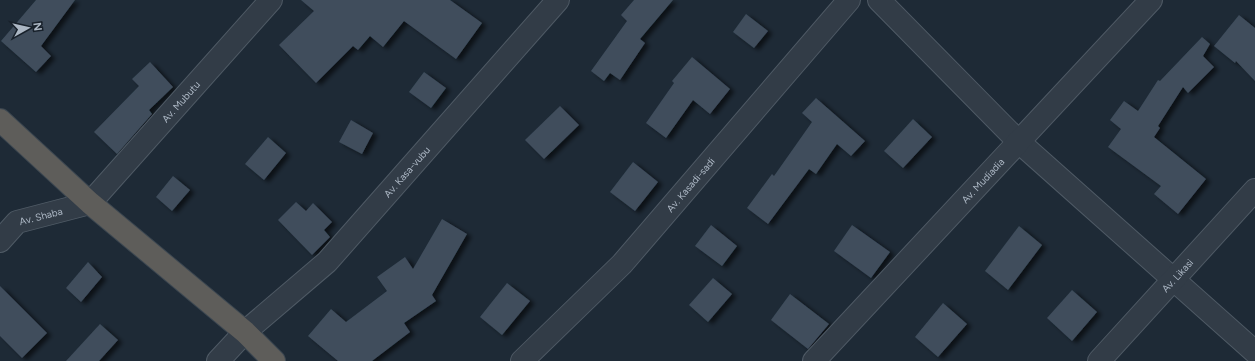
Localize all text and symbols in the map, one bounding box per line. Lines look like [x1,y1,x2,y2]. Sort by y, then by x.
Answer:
north arrow [8,8,48,48]
text: N [30,22,44,32]
street label: Av. Mubutu [159,78,202,125]
street label: Av. Kasa-vubu [381,143,433,200]
street label: Av. Kasadi-sadi [663,155,717,215]
street label: Av. Mudiadia [958,155,1007,206]
street label: Av. Shaba [18,204,64,228]
street label: Av. Likasi [1159,256,1196,295]

